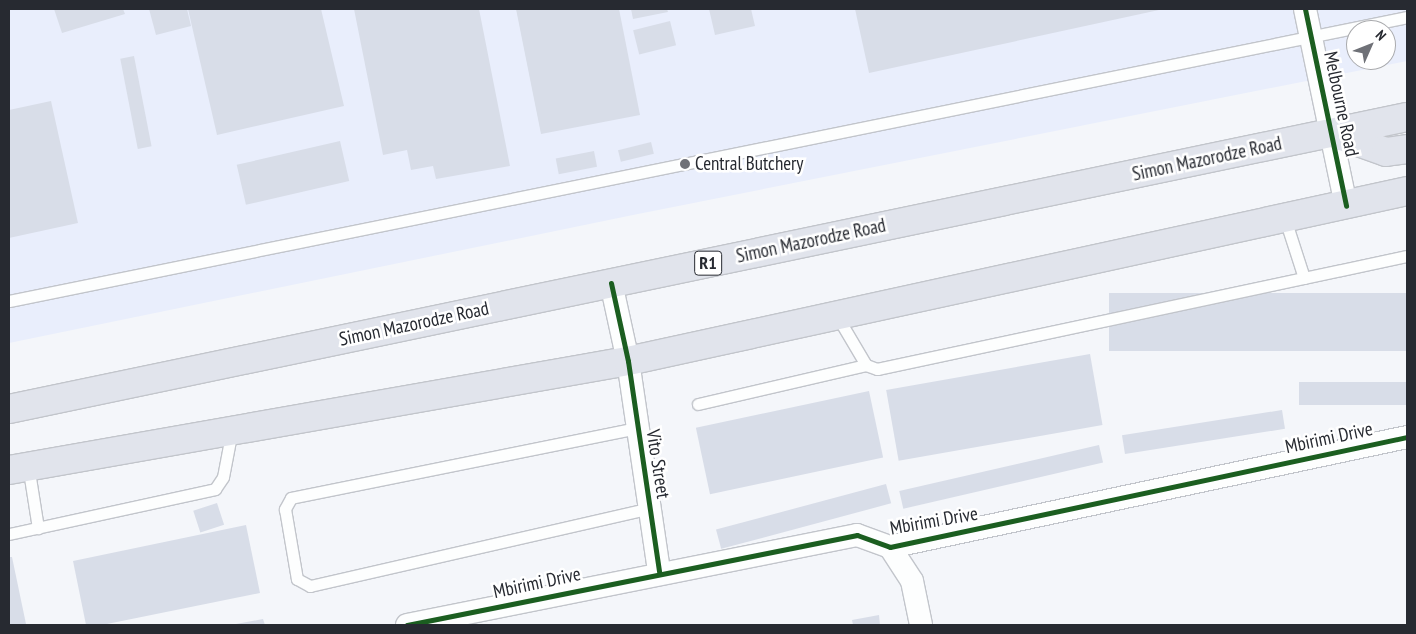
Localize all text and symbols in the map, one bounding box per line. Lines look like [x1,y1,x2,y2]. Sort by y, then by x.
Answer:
north arrow [1346,20,1396,70]
text: N [1372,26,1390,44]
street label: Melbourne Road [1319,49,1363,159]
street label: Simon Mazorodze Road [1130,132,1284,186]
place label: Central Butchery [695,153,803,175]
marker: Central Butchery [679,158,691,170]
street label: Simon Mazorodze Road [734,214,888,268]
road number: R1 [693,248,723,278]
street label: Simon Mazorodze Road [337,297,491,351]
street label: Mbirimi Drive [1283,418,1375,458]
street label: Vito Street [641,428,675,500]
street label: Mbirimi Drive [888,502,980,540]
street label: Mbirimi Drive [491,563,583,603]

